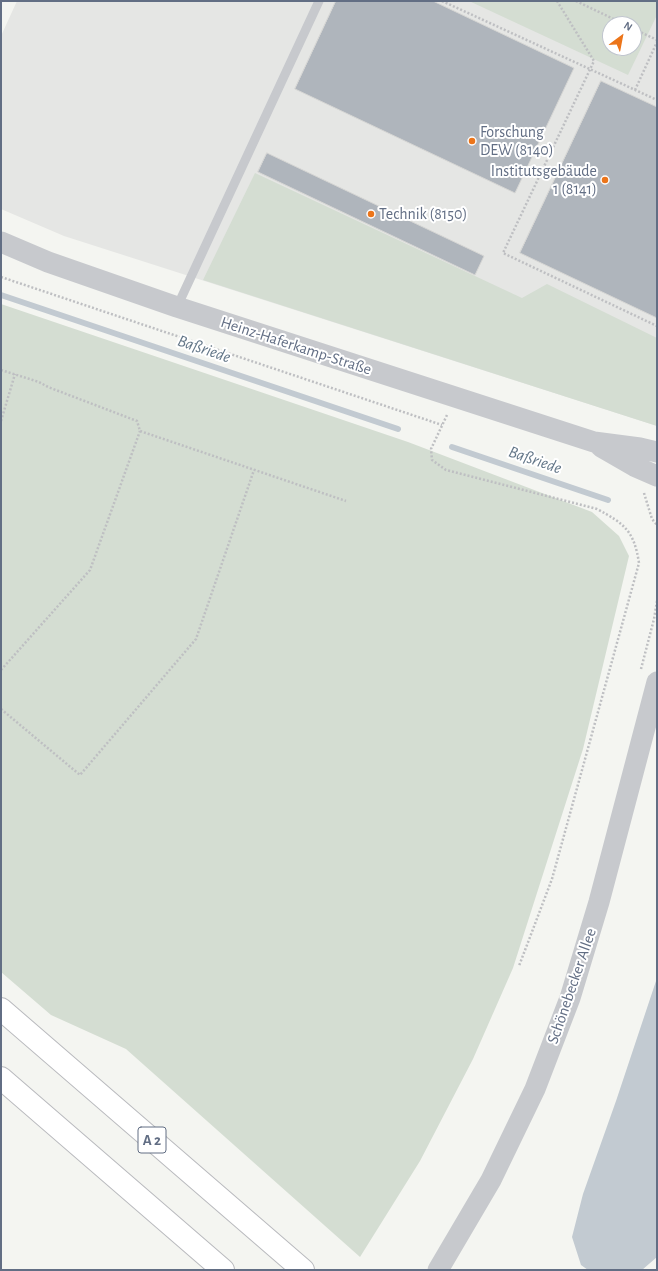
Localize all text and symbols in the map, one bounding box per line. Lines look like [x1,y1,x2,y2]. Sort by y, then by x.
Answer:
north arrow [602,16,642,56]
text: N [622,20,634,33]
place label: Forschung DEW (8140) [480,122,554,160]
marker: Forschung DEW (8140) [467,136,477,146]
place label: Institutsgebäude 1 (8141) [491,161,597,199]
marker: Institutsgebäude 1 (8141) [600,175,610,185]
place label: Technik (8150) [379,204,467,224]
marker: Technik (8150) [366,209,376,219]
street label: Heinz-Haferkamp-Straße [218,313,374,379]
water label: Baßriede [175,330,233,368]
water label: Baßriede [506,441,564,479]
street label: Schönebecker Allee [543,926,601,1046]
road number: A 2 [138,1127,166,1153]

